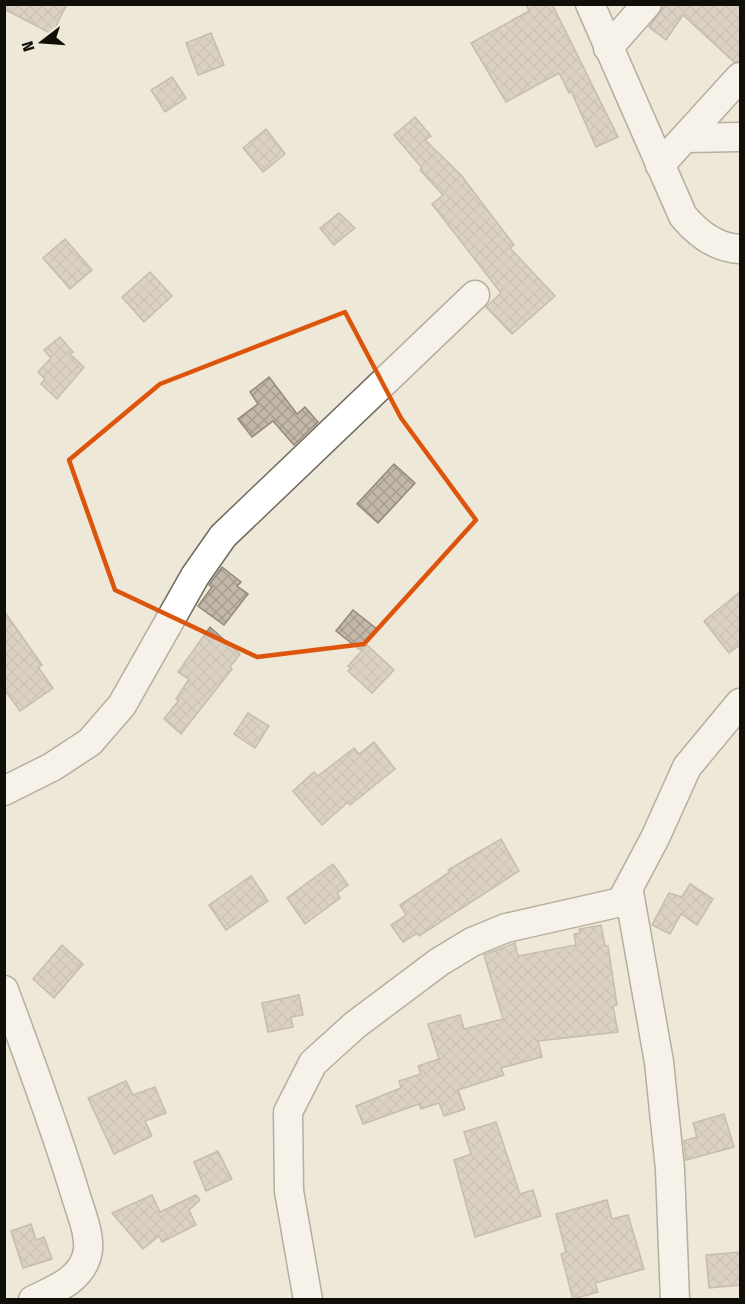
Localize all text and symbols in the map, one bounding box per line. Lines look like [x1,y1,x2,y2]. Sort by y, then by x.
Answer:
north arrow [12,12,72,72]
text: N [18,39,39,54]

